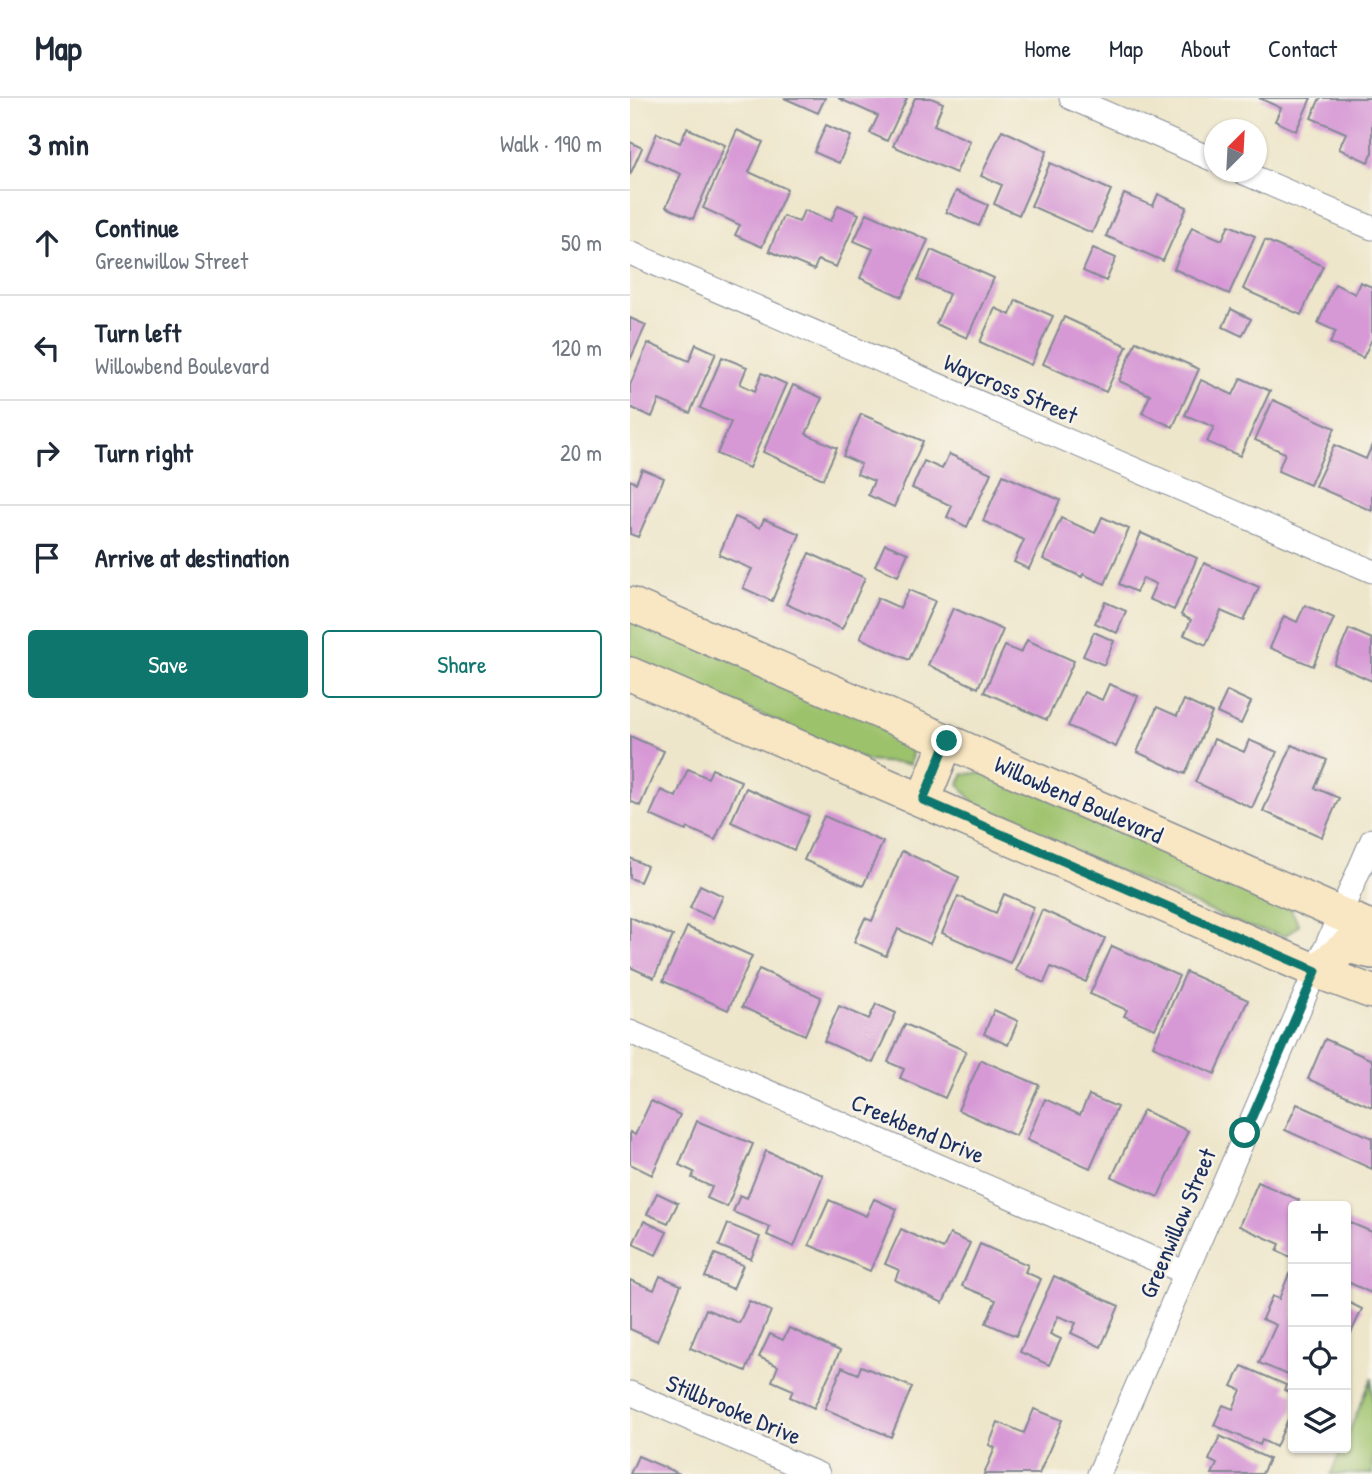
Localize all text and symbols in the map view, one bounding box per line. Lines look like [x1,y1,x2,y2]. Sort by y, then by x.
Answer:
text: Map [35,26,82,70]
text: Home [1024,32,1071,64]
text: Map [1109,32,1143,64]
text: About [1181,32,1230,64]
text: Contact [1268,32,1337,64]
north arrow [1204,119,1267,182]
text: 3 min [28,124,89,164]
text: Walk · 190 m [500,128,602,159]
text: Continue [95,210,179,245]
icon: ahead [28,224,66,262]
text: 50 m [561,227,602,258]
text: Greenwillow Street [95,245,248,276]
text: Turn left [95,315,181,350]
icon: left [28,329,66,367]
text: 120 m [552,332,602,363]
street label: Waycross Street [939,345,1083,431]
text: Willowbend Boulevard [95,350,269,381]
icon: right [28,434,66,472]
text: Turn right [95,435,193,470]
text: 20 m [560,437,602,468]
icon: arrive [28,539,66,577]
text: Arrive at destination [95,540,290,575]
button: Save [28,630,308,698]
button: Share [322,630,602,698]
route end [931,725,962,756]
street label: Willowbend Boulevard [990,747,1168,851]
street label: Creekbend Drive [846,1086,990,1171]
route start [1229,1117,1260,1148]
street label: Greenwillow Street [1131,1143,1223,1303]
map controls [1288,1201,1351,1453]
button: + [1288,1201,1351,1264]
button: − [1288,1264,1351,1327]
button: locate [1288,1327,1351,1390]
street label: Stillbrooke Drive [662,1366,807,1452]
button: layers [1288,1390,1351,1453]

